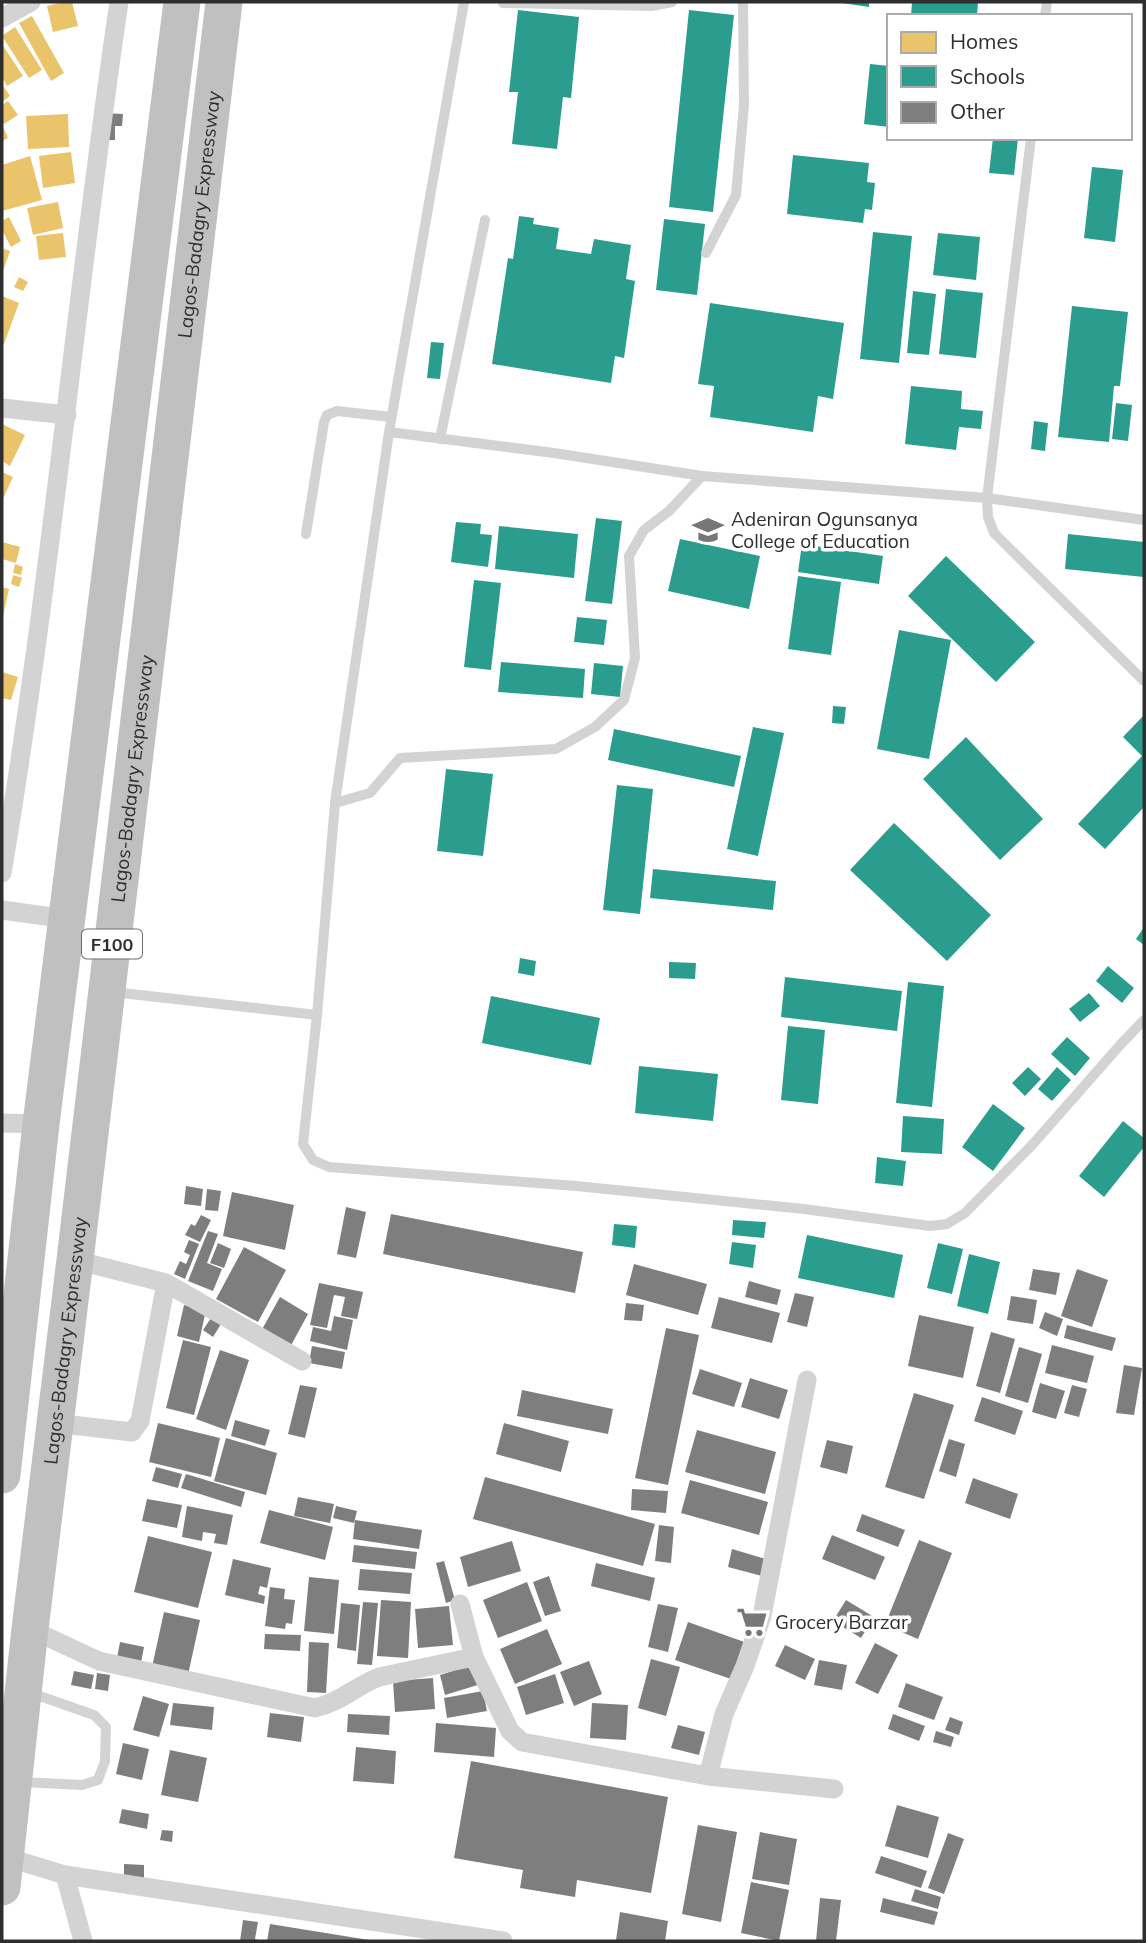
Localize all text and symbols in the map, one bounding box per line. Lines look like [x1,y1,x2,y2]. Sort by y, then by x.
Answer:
legend [887,14,1132,140]
text: Homes [950,28,1018,54]
text: Schools [950,63,1025,89]
street label: Lagos-Badagry Expressway [172,89,225,340]
text: Other [950,98,1005,124]
place label: Adeniran Ogunsanya College of Education [731,507,918,553]
school or university icon: Adeniran Ogunsanya College of Education [691,513,725,547]
street label: Lagos-Badagry Expressway [105,654,159,904]
road number: F100 [82,930,142,959]
street label: Lagos-Badagry Expressway [38,1216,92,1466]
supermarket icon: Grocery Barzar [735,1605,769,1639]
place label: Grocery Barzar [775,1610,908,1634]

